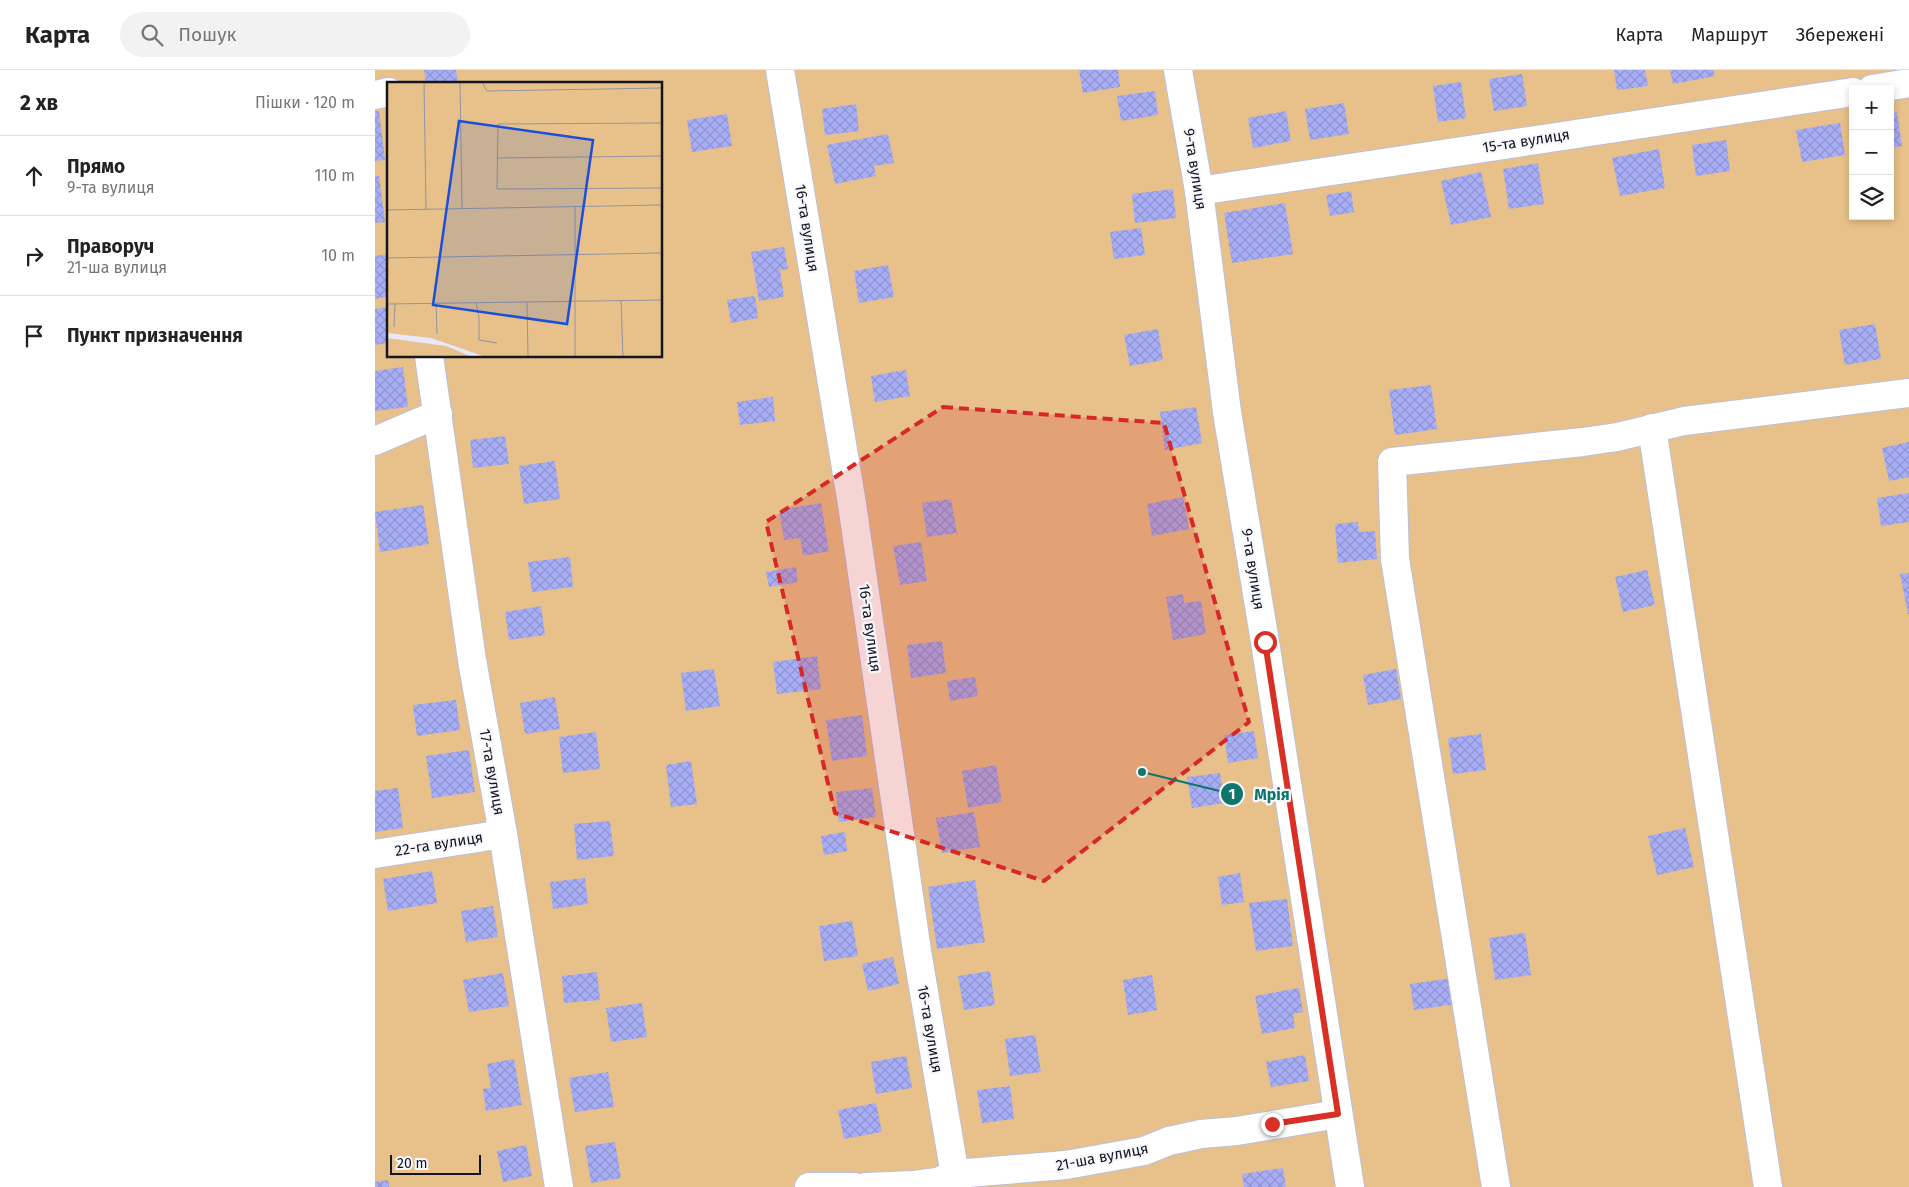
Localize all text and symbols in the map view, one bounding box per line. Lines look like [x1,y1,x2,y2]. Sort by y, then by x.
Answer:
search box [120,12,470,57]
text: Карта [25,21,90,49]
icon: search [138,21,166,49]
text: Пошук [178,23,236,46]
text: Карта [1616,24,1663,46]
text: Маршрут [1691,24,1768,46]
text: Збережені [1796,24,1884,46]
inset map [387,82,663,358]
map controls [1849,85,1894,220]
button: + [1849,85,1894,130]
text: 2 хв [20,90,58,116]
text: Пішки · 120 m [255,93,355,112]
street label: 15-та вулиця [1481,125,1571,157]
street label: 9-та вулиця [1180,127,1210,211]
button: − [1849,130,1894,175]
text: Прямо [67,155,125,178]
icon: ahead [20,162,48,190]
text: 110 m [314,166,355,185]
button: layers [1849,175,1894,220]
text: 9-та вулиця [67,178,155,197]
street label: 16-та вулиця [791,183,823,273]
text: Праворуч [67,235,154,258]
icon: right [20,242,48,270]
text: 10 m [321,246,355,265]
text: 21-ша вулиця [67,258,167,277]
icon: arrive [20,322,48,350]
text: Пункт призначення [67,324,243,347]
street label: 9-та вулиця [1238,527,1268,611]
street label: 16-та вулиця [855,583,885,673]
route start [1254,631,1277,654]
street label: 17-та вулиця [476,727,508,817]
callout: Мрія [1219,779,1300,810]
text: 1 [1229,785,1235,803]
text: Мрія [1254,785,1290,804]
street label: 22-га вулиця [394,828,484,860]
street label: 16-та вулиця [913,984,947,1074]
route end [1261,1113,1284,1136]
street label: 21-ша вулиця [1054,1139,1150,1175]
scale bar [390,1152,481,1175]
text: 20 m [397,1155,427,1172]

